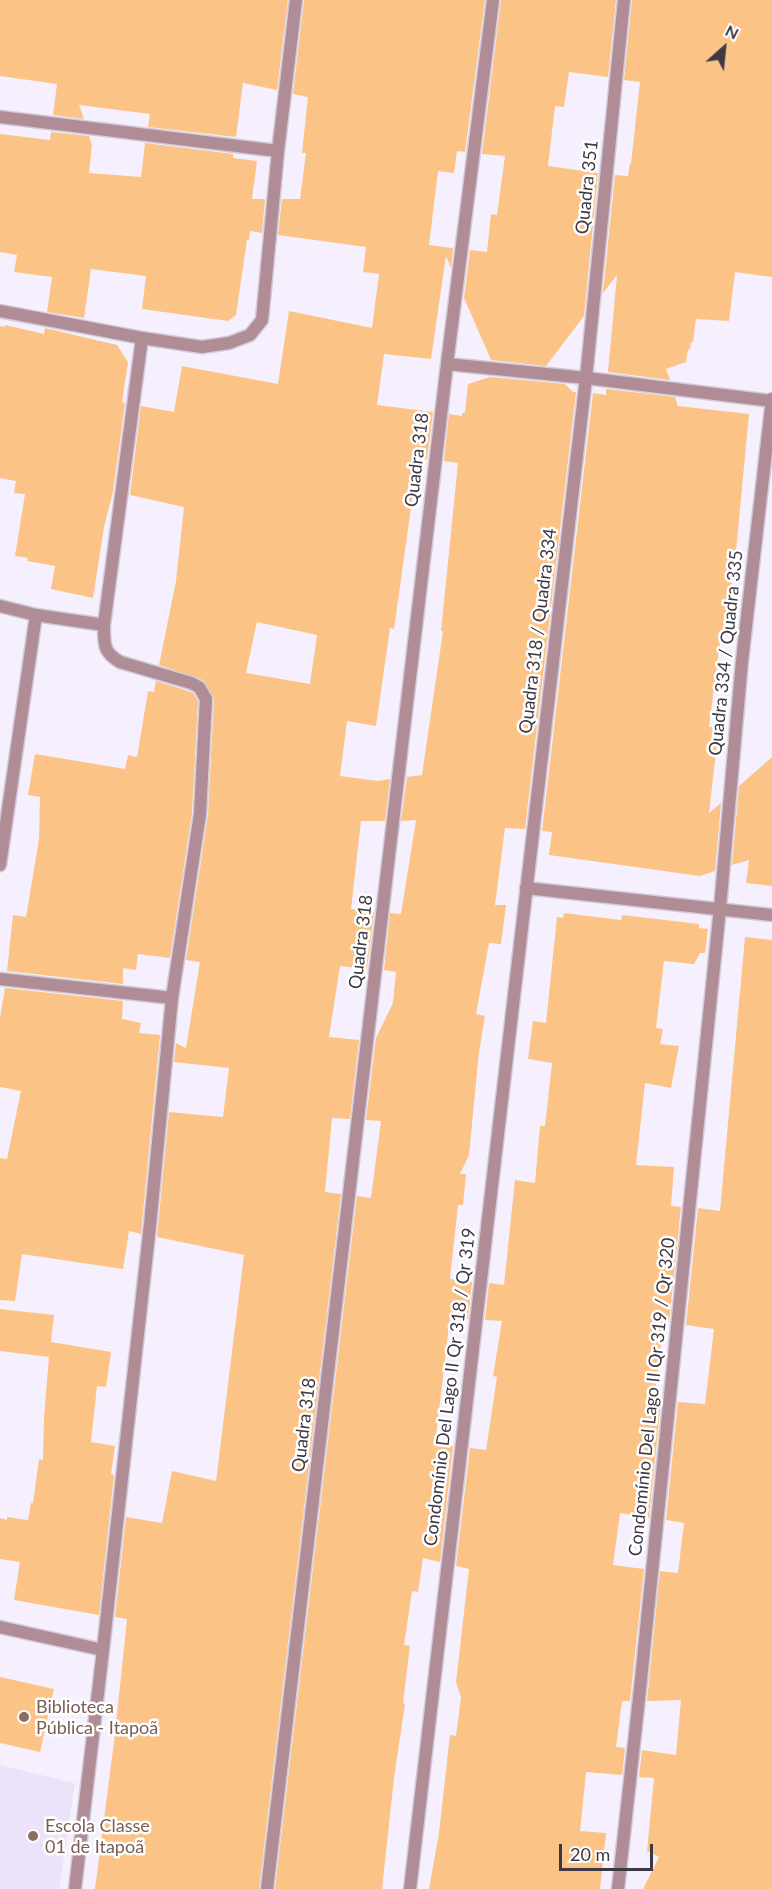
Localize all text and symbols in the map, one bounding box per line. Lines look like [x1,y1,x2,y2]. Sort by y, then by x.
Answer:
north arrow [694,18,754,78]
text: N [723,20,742,43]
street label: Quadra 351 [571,139,603,235]
street label: Quadra 318 [401,412,433,508]
street label: Quadra 318 / Quadra 334 [515,527,561,735]
street label: Quadra 334 / Quadra 335 [704,549,748,757]
street label: Quadra 318 [345,894,377,990]
street label: Condomínio Del Lago II Qr 318 / Qr 319 [420,1227,480,1547]
street label: Condomínio Del Lago II Qr 319 / Qr 320 [625,1237,679,1557]
street label: Quadra 318 [288,1377,320,1473]
place label: Biblioteca Pública - Itapoã [36,1696,158,1738]
marker: Biblioteca Pública - Itapoã [17,1710,31,1724]
place label: Escola Classe 01 de Itapoã [45,1815,150,1858]
marker: Escola Classe 01 de Itapoã [26,1829,40,1843]
scale bar [562,1832,656,1870]
text: 20 m [570,1843,610,1865]

